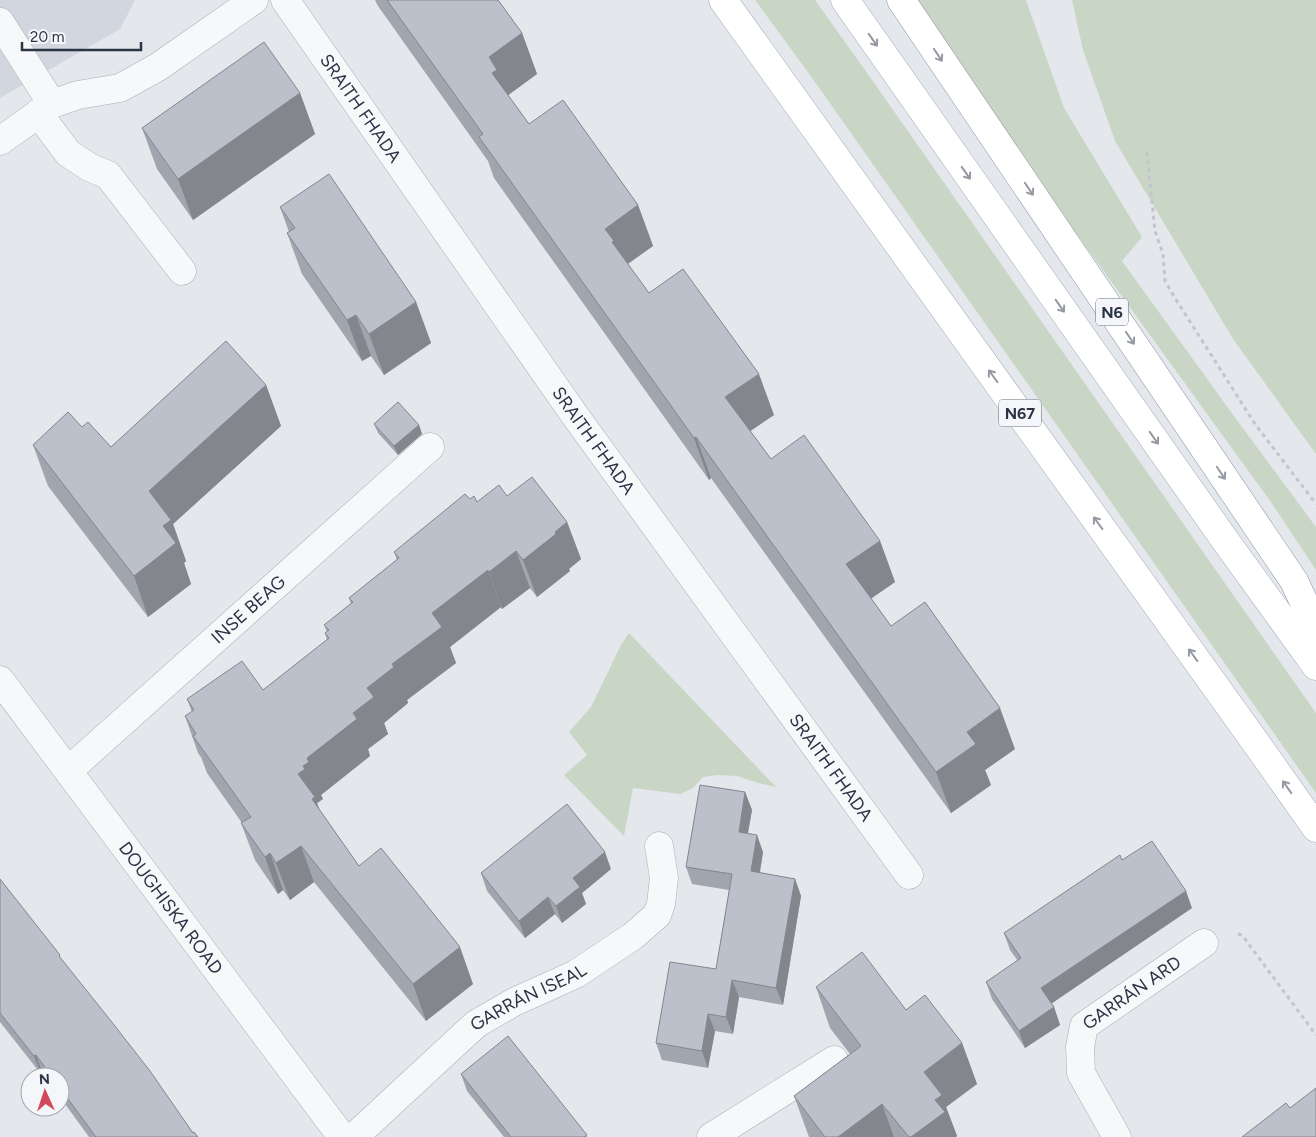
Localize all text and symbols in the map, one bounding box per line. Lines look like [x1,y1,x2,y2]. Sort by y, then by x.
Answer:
scale bar [22,20,141,52]
text: 20 m [30,28,64,46]
one-way arrow [868,33,878,47]
one-way arrow [933,48,943,62]
street label: SRAITH FHADA [315,50,406,167]
one-way arrow [961,166,971,180]
one-way arrow [1024,182,1034,196]
one-way arrow [1055,298,1065,312]
road number: N6 [1096,298,1128,326]
one-way arrow [1125,331,1135,345]
one-way arrow [988,370,998,384]
street label: SRAITH FHADA [547,383,640,499]
road number: N67 [999,399,1041,426]
one-way arrow [1149,431,1159,445]
one-way arrow [1216,466,1226,480]
one-way arrow [1093,516,1103,530]
street label: INSE BEAG [207,570,290,649]
one-way arrow [1188,648,1198,662]
street label: SRAITH FHADA [785,710,877,826]
one-way arrow [1282,780,1292,794]
street label: DOUGHISKA ROAD [114,838,227,979]
street label: GARRÁN ARD [1078,951,1185,1035]
street label: GARRÁN ISEAL [466,959,591,1036]
north arrow [20,1067,70,1117]
text: N [38,1071,50,1088]

